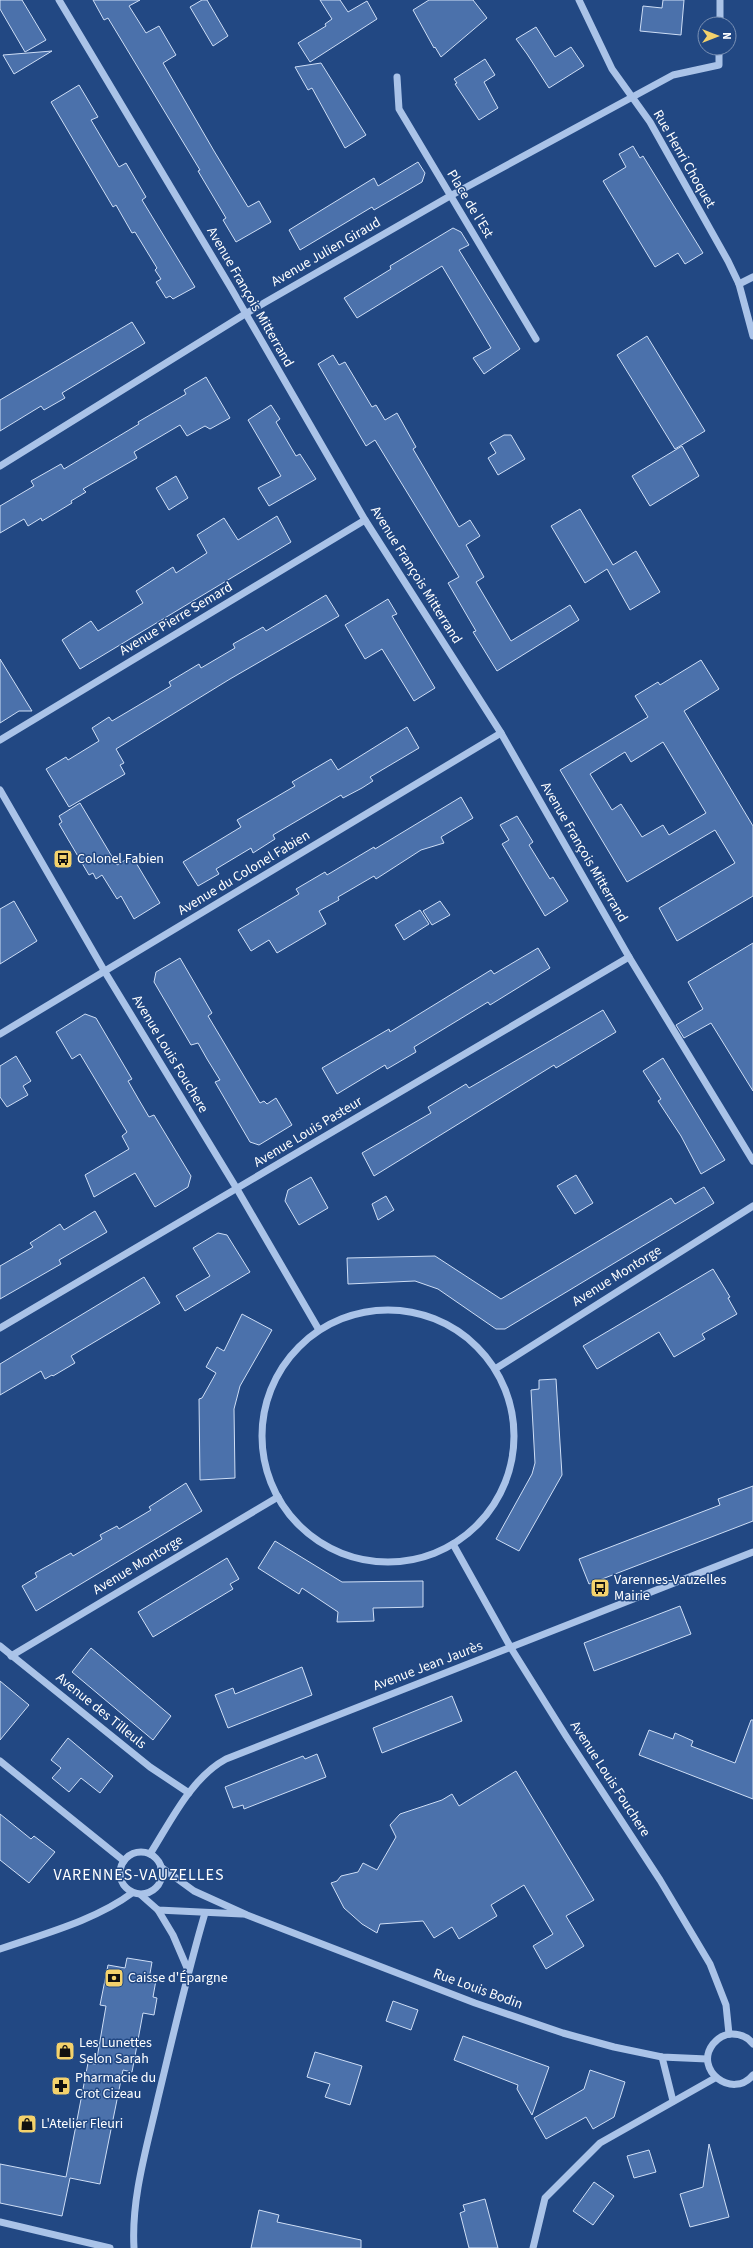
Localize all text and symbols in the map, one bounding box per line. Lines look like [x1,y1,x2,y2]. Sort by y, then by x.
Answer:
north arrow [697,16,737,56]
text: N [719,32,734,40]
street label: Rue Henri Choquet [648,106,720,212]
street label: Place de l'Est [442,166,498,242]
street label: Avenue Julien Giraud [267,212,385,292]
street label: Avenue François Mitterrand [202,223,298,371]
street label: Avenue François Mitterrand [365,502,467,648]
street label: Avenue Pierre Semard [115,577,237,661]
street label: Avenue François Mitterrand [536,778,632,926]
street label: Avenue du Colonel Fabien [174,826,314,920]
bus stop icon: Colonel Fabien [52,848,74,870]
place label: Colonel Fabien [77,849,164,869]
street label: Avenue Louis Fouchere [127,991,213,1117]
street label: Avenue Louis Pasteur [250,1091,366,1172]
street label: Avenue Montorge [568,1240,666,1312]
street label: Avenue Montorge [89,1530,187,1600]
place label: Varennes-Vauzelles Mairie [614,1570,726,1606]
bus stop icon: Varennes-Vauzelles Mairie [589,1577,611,1599]
street label: Avenue Jean Jaurès [370,1636,486,1696]
street label: Avenue des Tilleuls [51,1668,151,1754]
street label: Avenue Louis Fouchere [565,1717,655,1841]
district label: VARENNES-VAUZELLES [53,1864,225,1886]
street label: Rue Louis Bodin [430,1964,526,2014]
bank icon: Caisse d'Épargne [103,1967,125,1989]
place label: Caisse d'Épargne [128,1968,228,1988]
place label: Les Lunettes Selon Sarah [79,2033,152,2069]
shop icon: Les Lunettes Selon Sarah [54,2040,76,2062]
place label: Pharmacie du Crot Cizeau [75,2068,156,2104]
pharmacy icon: Pharmacie du Crot Cizeau [50,2075,72,2097]
shop icon: L'Atelier Fleuri [16,2113,38,2135]
place label: L'Atelier Fleuri [41,2114,123,2134]

